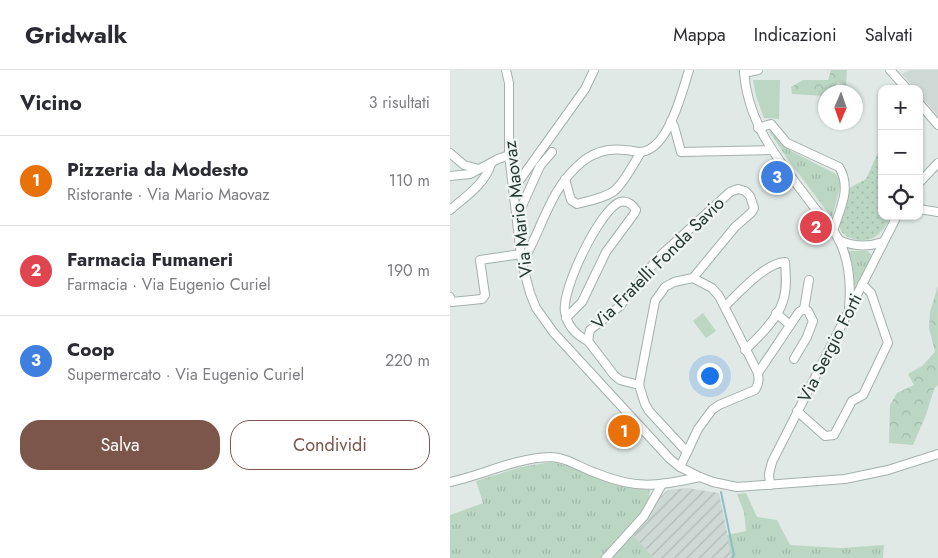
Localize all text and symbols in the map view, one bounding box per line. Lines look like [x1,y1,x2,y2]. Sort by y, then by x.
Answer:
text: Gridwalk [25,17,127,52]
text: Mappa [673,22,726,48]
text: Indicazioni [754,22,837,48]
text: Salvati [865,22,913,48]
north arrow [818,85,863,130]
map controls [878,85,923,220]
button: + [878,85,923,130]
text: Vicino [20,88,82,118]
text: 3 risultati [369,91,430,114]
button: − [878,130,923,175]
street label: Via Mario Maovaz [497,138,539,279]
text: Pizzeria da Modesto [67,156,248,183]
pin: 3 [761,158,793,196]
text: 1 [32,169,40,192]
text: 110 m [389,169,430,192]
button: locate [878,175,923,220]
text: Ristorante · Via Mario Maovaz [67,183,270,206]
street label: Via Fratelli Fonda Savio [586,190,731,335]
pin: 2 [800,208,832,246]
text: Farmacia Fumaneri [67,246,233,273]
text: 2 [31,259,41,282]
text: 190 m [387,259,430,282]
text: Farmacia · Via Eugenio Curiel [67,273,271,296]
street label: Via Sergio Forti [791,289,869,407]
text: Coop [67,336,114,363]
text: 3 [31,349,41,372]
text: 220 m [385,349,430,372]
text: Supermercato · Via Eugenio Curiel [67,363,304,386]
your location [697,363,723,389]
pin: 1 [608,412,640,450]
button: Salva [20,420,220,470]
button: Condividi [230,420,430,470]

